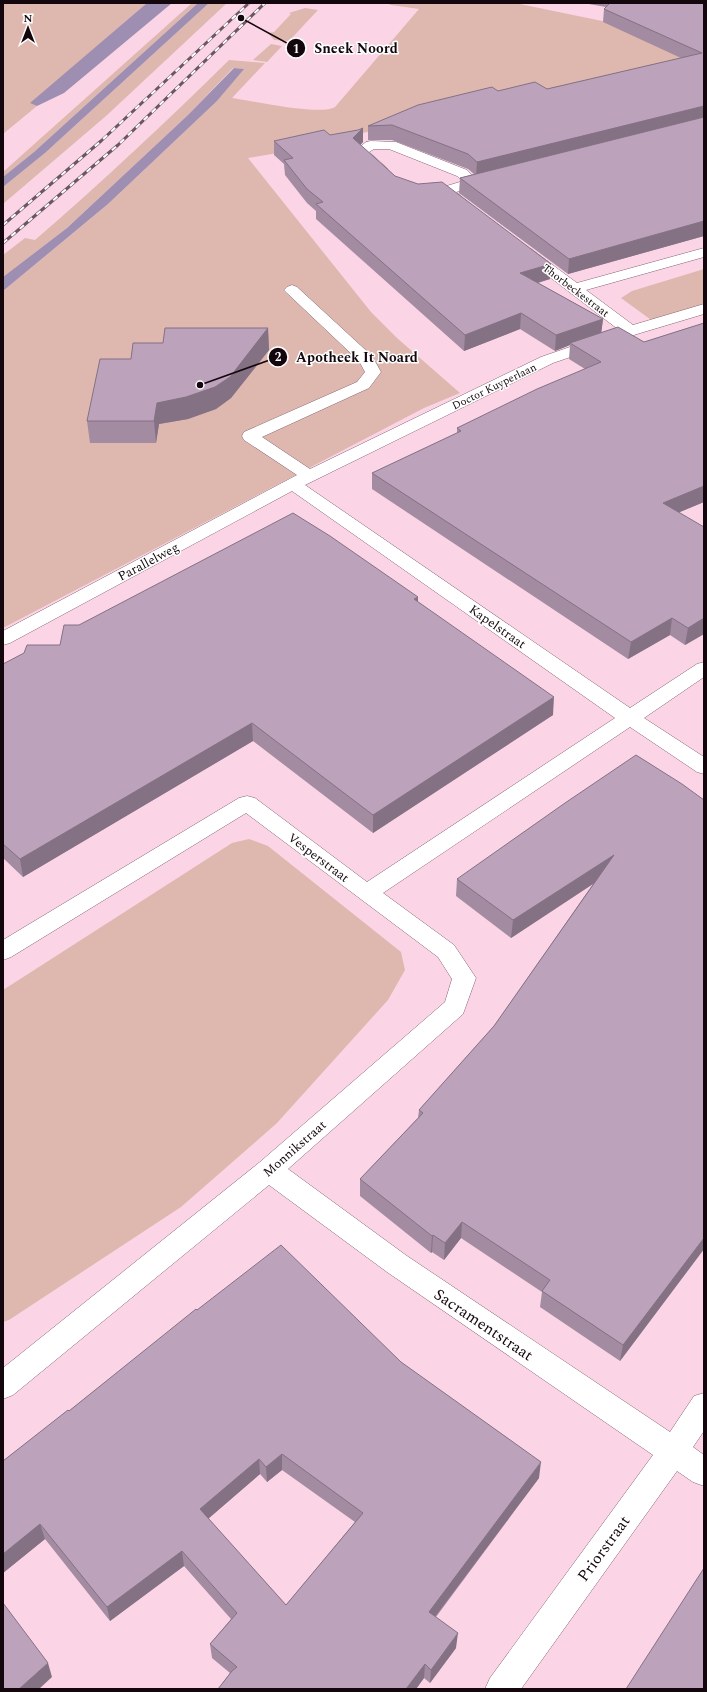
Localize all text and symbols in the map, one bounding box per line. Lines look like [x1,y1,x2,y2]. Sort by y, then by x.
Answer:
north arrow [8,8,48,48]
text: N [24,10,33,27]
callout: Sneek Noord [286,35,406,61]
text: Sneek Noord [314,38,398,59]
text: 1 [293,40,299,59]
street label: Thorbeckestraat [539,260,613,321]
callout: Apotheek It Noard [268,344,426,370]
text: Apotheek It Noard [296,347,418,368]
text: 2 [275,348,282,367]
street label: Doctor Kuyperlaan [449,359,539,414]
street label: Parallelweg [114,537,183,586]
street label: Kapelstraat [465,600,530,654]
street label: Vesperstraat [283,828,354,888]
street label: Monnikstraat [258,1115,331,1182]
street label: Sacramentstraat [429,1283,538,1367]
street label: Priorstraat [572,1510,636,1587]

